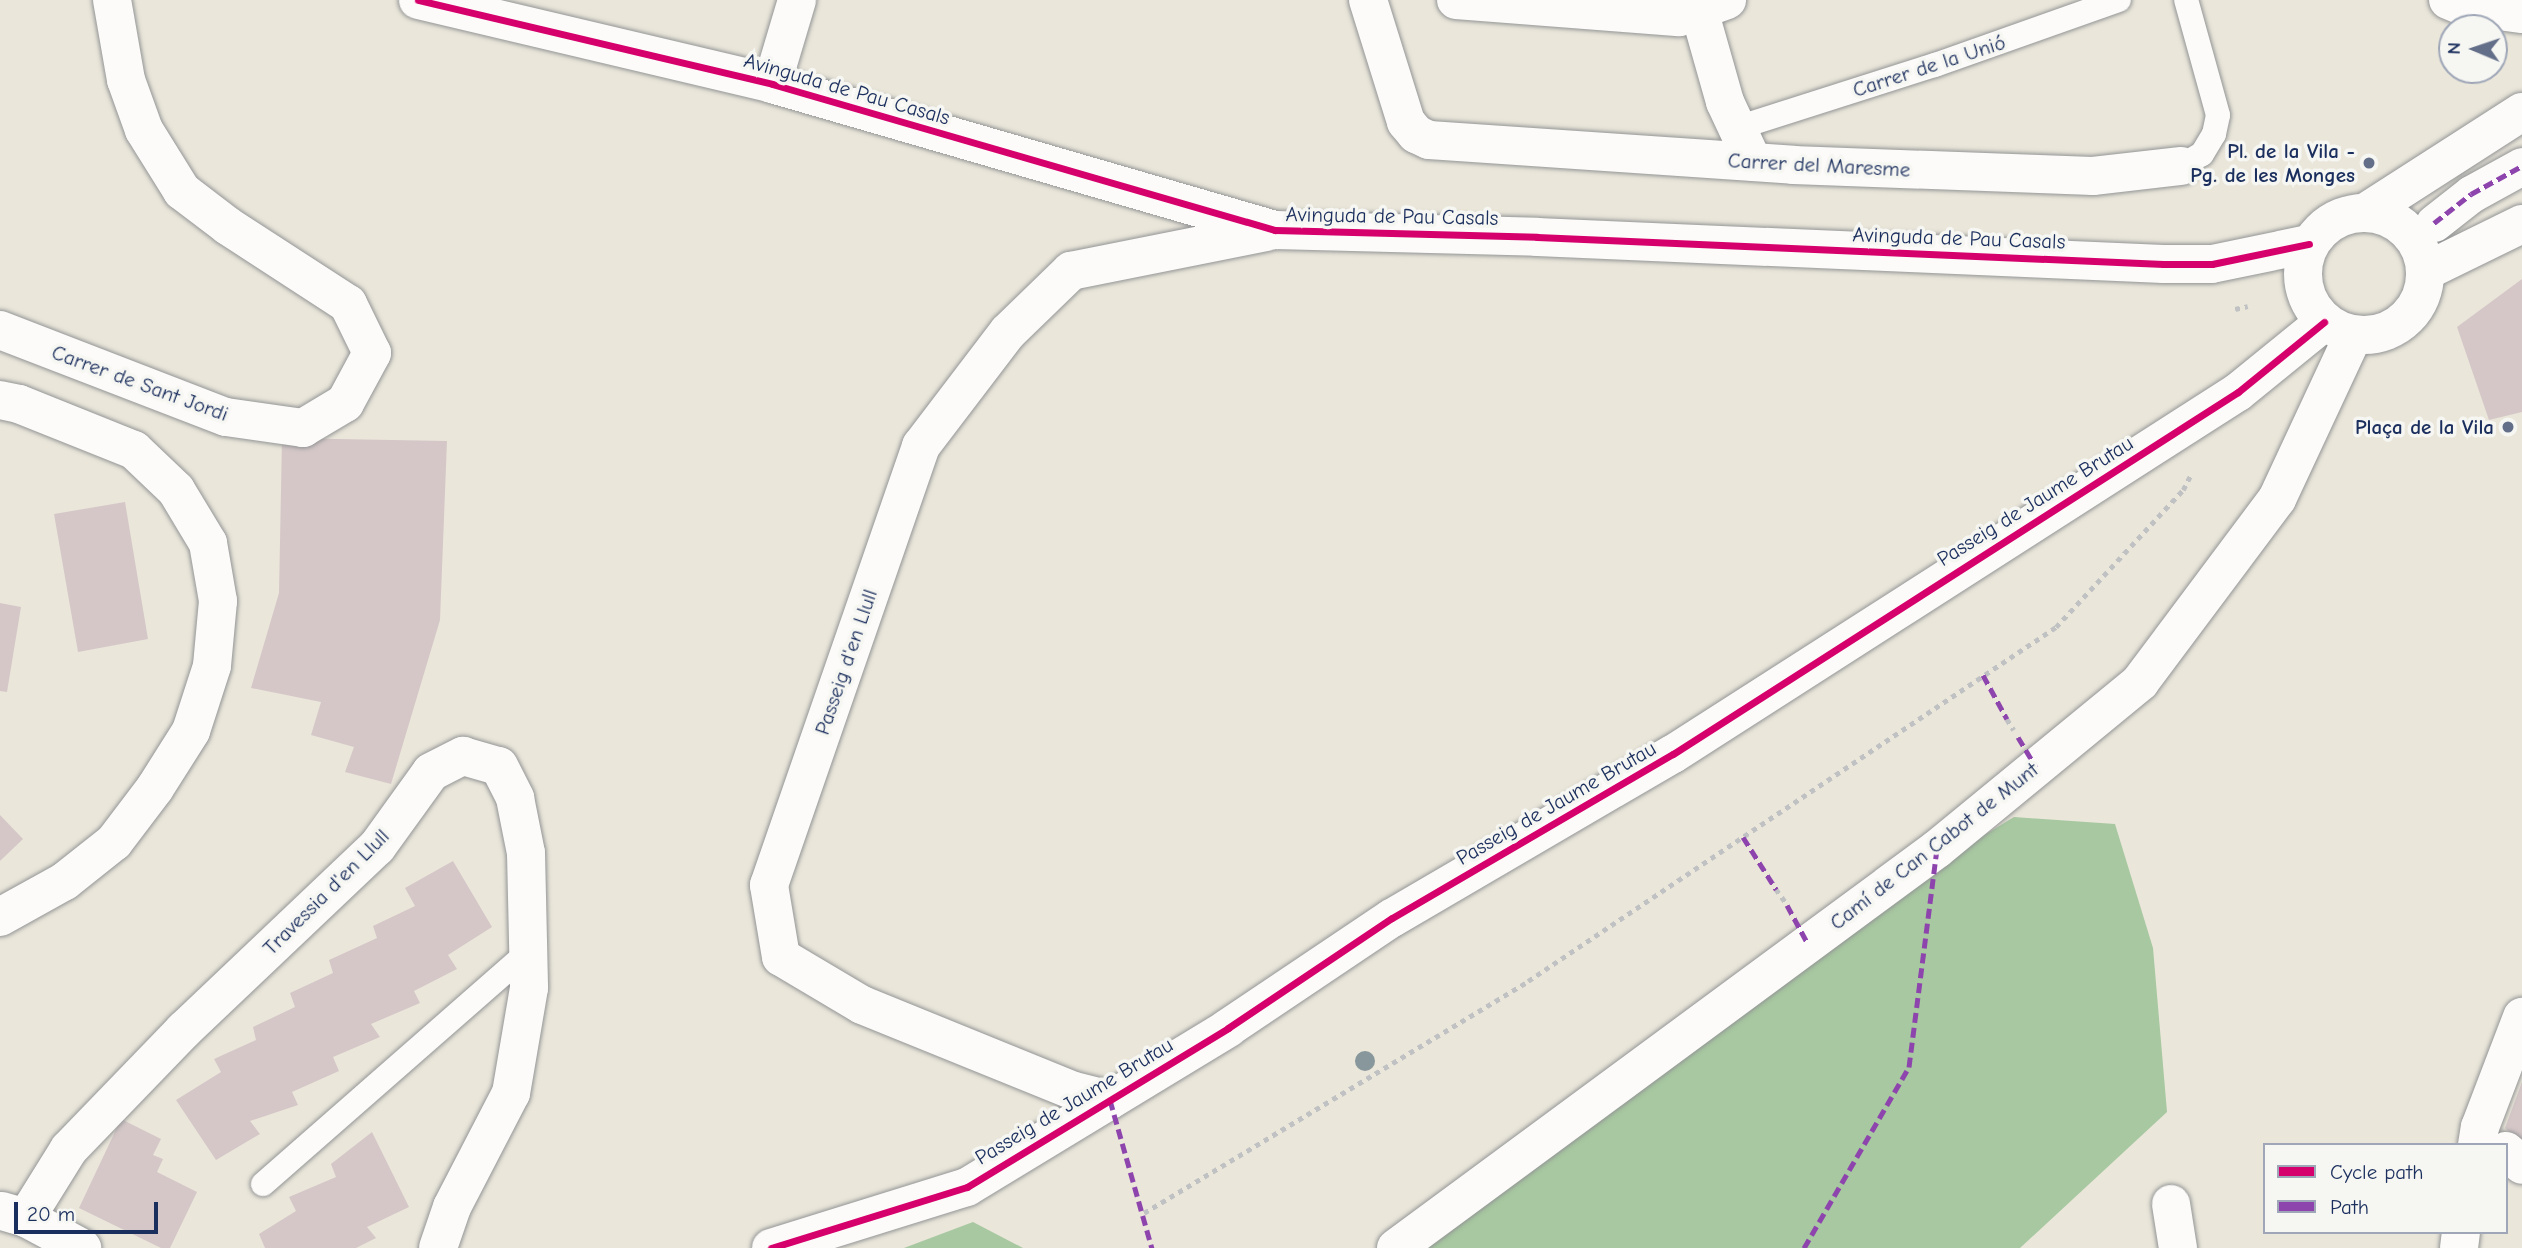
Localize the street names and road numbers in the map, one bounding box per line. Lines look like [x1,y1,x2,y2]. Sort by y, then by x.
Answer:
street label: Carrer de la Unió [1850,29,2008,103]
street label: Avinguda de Pau Casals [741,48,953,130]
street label: Carrer del Maresme [1727,148,1911,182]
street label: Avinguda de Pau Casals [1285,202,1499,230]
street label: Avinguda de Pau Casals [1852,222,2066,254]
street label: Carrer de Sant Jordi [48,339,232,427]
street label: Passeig de Jaume Brutau [1932,430,2138,572]
street label: Passeig d'en Llull [809,586,883,738]
street label: Passeig de Jaume Brutau [1452,736,1660,870]
street label: Camí de Can Cabot de Munt [1825,757,2043,935]
street label: Travessia d'en Llull [258,824,394,960]
street label: Passeig de Jaume Brutau [971,1032,1177,1170]

